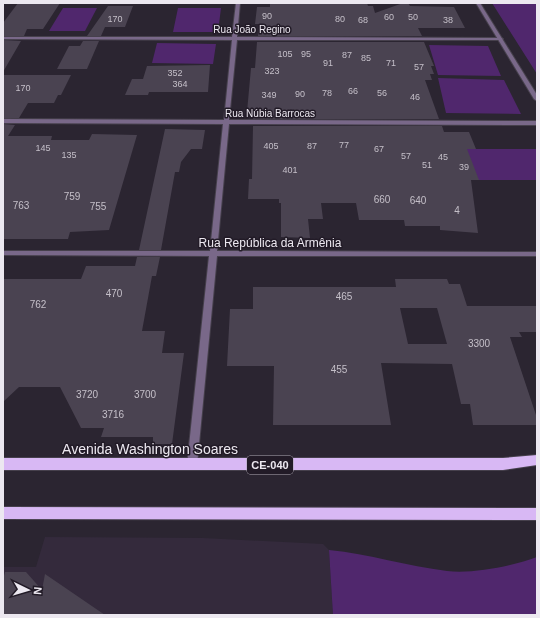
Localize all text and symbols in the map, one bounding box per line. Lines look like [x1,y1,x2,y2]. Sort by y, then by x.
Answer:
house number: 90 [262,11,272,21]
house number: 60 [384,12,394,22]
house number: 50 [408,12,418,22]
house number: 170 [107,14,123,24]
house number: 80 [335,14,345,24]
house number: 68 [358,15,368,25]
house number: 38 [443,15,453,25]
street label: Rua João Regino [213,24,291,35]
house number: 105 [277,49,293,59]
house number: 95 [301,49,311,59]
house number: 87 [342,50,352,60]
house number: 85 [361,53,371,63]
house number: 91 [323,58,333,68]
house number: 71 [386,58,396,68]
house number: 57 [414,62,424,72]
house number: 323 [264,66,280,76]
house number: 352 [167,68,183,78]
house number: 364 [172,79,188,89]
house number: 170 [15,83,31,93]
house number: 66 [348,86,358,96]
house number: 78 [322,88,332,98]
house number: 56 [377,88,387,98]
house number: 90 [295,89,305,99]
house number: 349 [261,90,277,100]
house number: 46 [410,92,420,102]
street label: Rua Núbia Barrocas [225,108,315,119]
house number: 77 [339,140,349,150]
house number: 405 [263,141,279,151]
house number: 87 [307,141,317,151]
house number: 145 [35,143,51,153]
house number: 67 [374,144,384,154]
house number: 135 [61,150,77,160]
house number: 57 [401,151,411,161]
house number: 45 [438,152,448,162]
house number: 51 [422,160,432,170]
house number: 39 [459,162,469,172]
house number: 401 [282,165,298,175]
house number: 759 [64,191,81,202]
house number: 660 [374,194,391,205]
house number: 640 [410,195,427,206]
house number: 763 [13,200,30,211]
house number: 755 [90,201,107,212]
house number: 4 [454,205,460,216]
street label: Rua República da Armênia [199,236,342,250]
house number: 470 [106,288,123,299]
house number: 465 [336,291,353,302]
house number: 762 [30,299,47,310]
house number: 3300 [468,338,491,349]
house number: 455 [331,364,348,375]
house number: 3720 [76,389,99,400]
house number: 3700 [134,389,157,400]
house number: 3716 [102,409,125,420]
street label: Avenida Washington Soares [62,441,238,457]
road number: CE-040 [247,456,293,474]
north arrow [8,570,48,610]
text: N [32,586,44,595]

